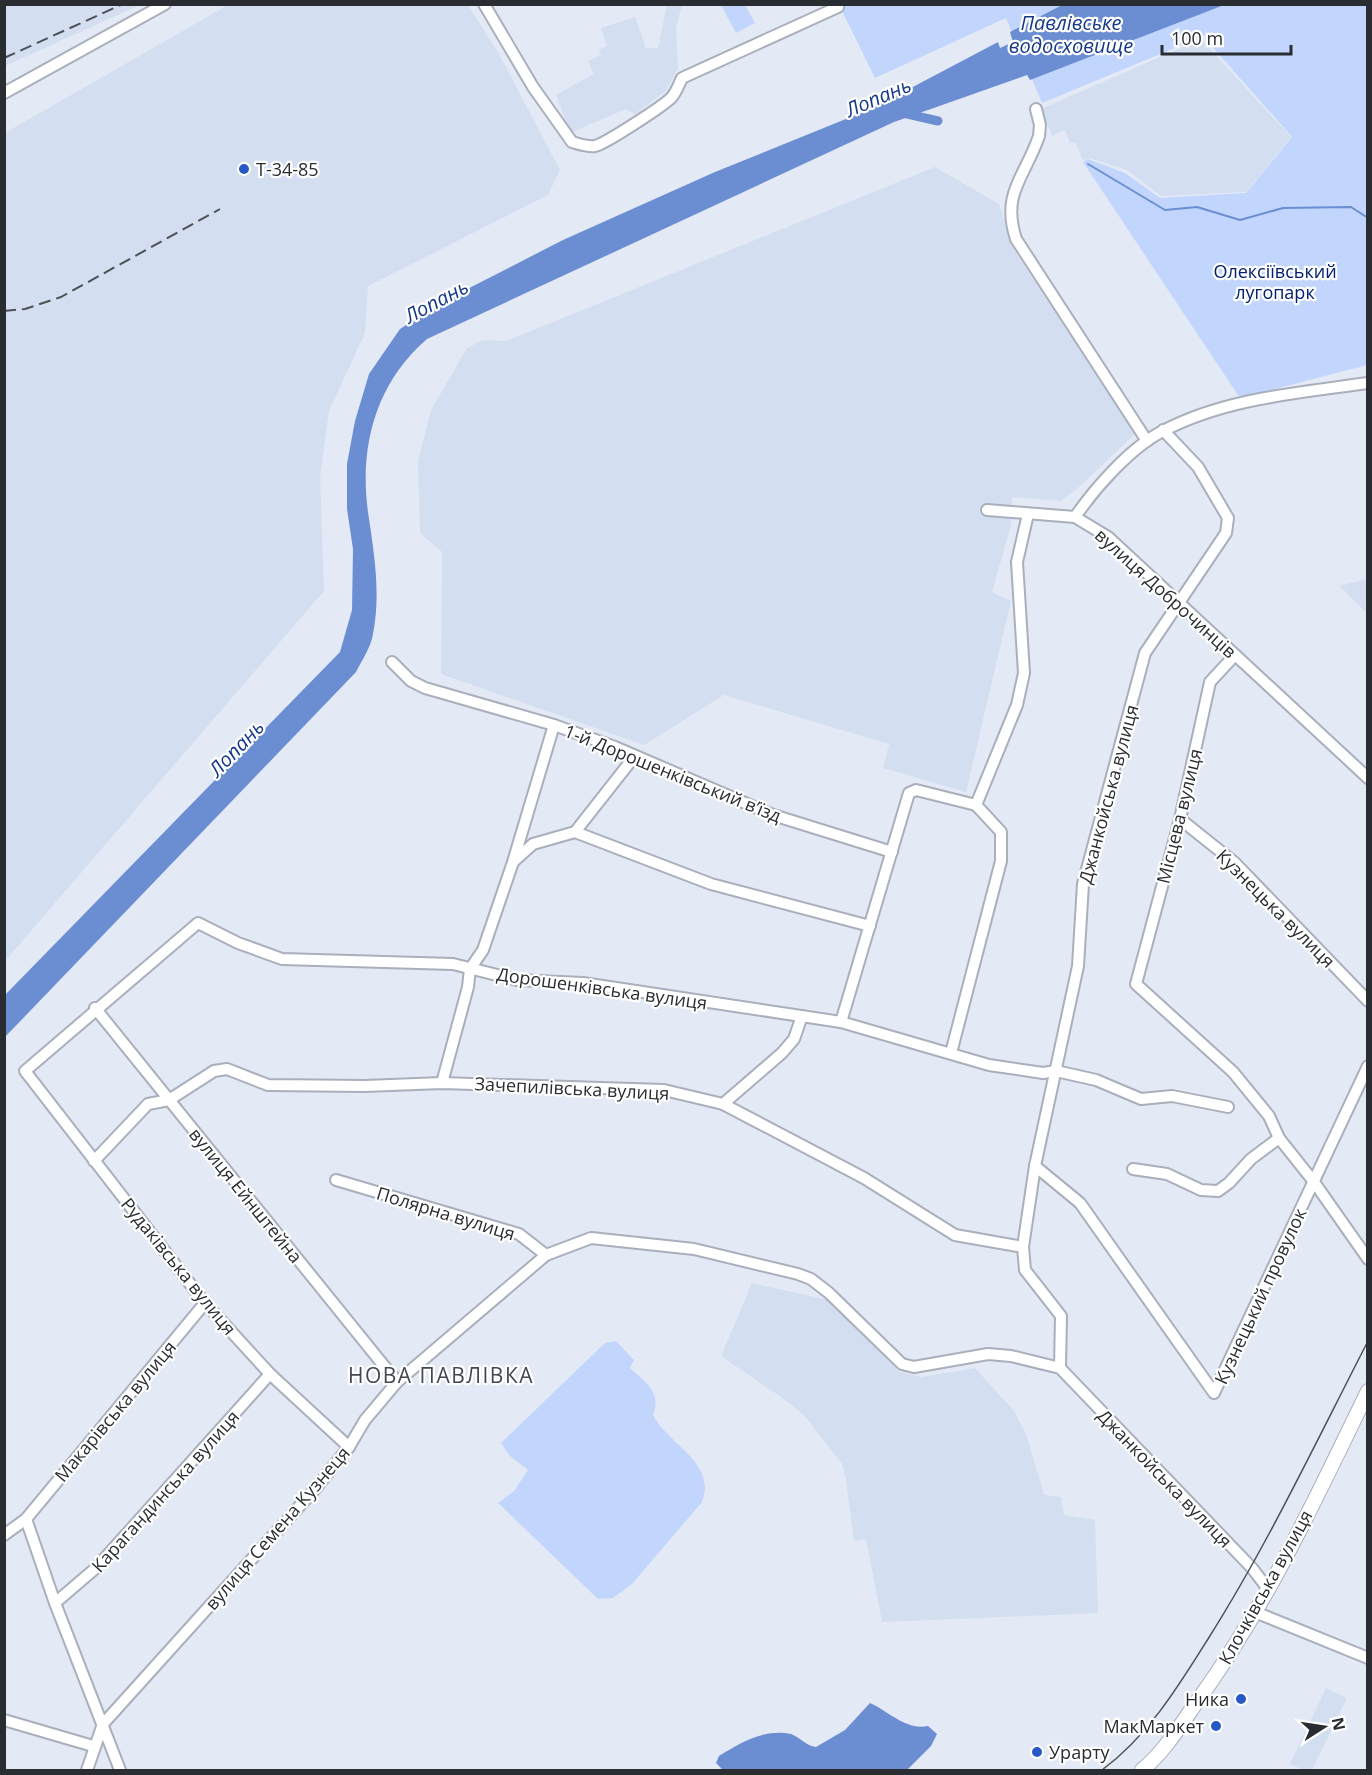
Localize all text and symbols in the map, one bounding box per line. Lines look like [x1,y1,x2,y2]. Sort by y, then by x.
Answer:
water label: Павлівське водосховище [1009,9,1133,59]
scale bar [1162,18,1291,56]
text: 100 m [1171,26,1223,50]
water label: Лопань [840,71,915,123]
place label: Т-34-85 [256,157,319,181]
marker: Т-34-85 [237,162,251,176]
park label: Олексіївський лугопарк [1213,259,1337,304]
water label: Лопань [398,273,473,330]
street label: вулиця Доброчинців [1090,523,1242,663]
street label: Джанкойська вулиця [1073,702,1143,886]
water label: Лопань [201,714,270,783]
street label: 1-й Дорошенківський в’їзд [561,718,785,828]
street label: Місцева вулиця [1151,746,1207,886]
street label: Кузнецька вулиця [1212,844,1340,972]
street label: Дорошенківська вулиця [495,961,709,1015]
street label: Зачепилівська вулиця [474,1071,670,1105]
street label: вулиця Ейнштейна [184,1122,308,1268]
street label: Полярна вулиця [374,1181,518,1245]
street label: Рудаківська вулиця [116,1192,242,1340]
street label: Кузнецький провулок [1209,1203,1312,1388]
street label: Макарівська вулиця [49,1336,181,1486]
district label: НОВА ПАВЛІВКА [348,1361,534,1389]
street label: Джанкойська вулиця [1092,1403,1238,1553]
street label: Карагандинська вулиця [86,1405,244,1577]
street label: вулиця Семена Кузнеця [199,1441,355,1615]
street label: Клочківська вулиця [1213,1506,1317,1668]
place label: Ника [1185,1687,1229,1711]
marker: Ника [1234,1692,1248,1706]
north arrow [1294,1697,1354,1757]
place label: МакМаркет [1103,1714,1205,1738]
text: N [1327,1715,1351,1733]
marker: МакМаркет [1209,1719,1223,1733]
place label: Урарту [1049,1740,1111,1764]
marker: Урарту [1030,1745,1044,1759]

